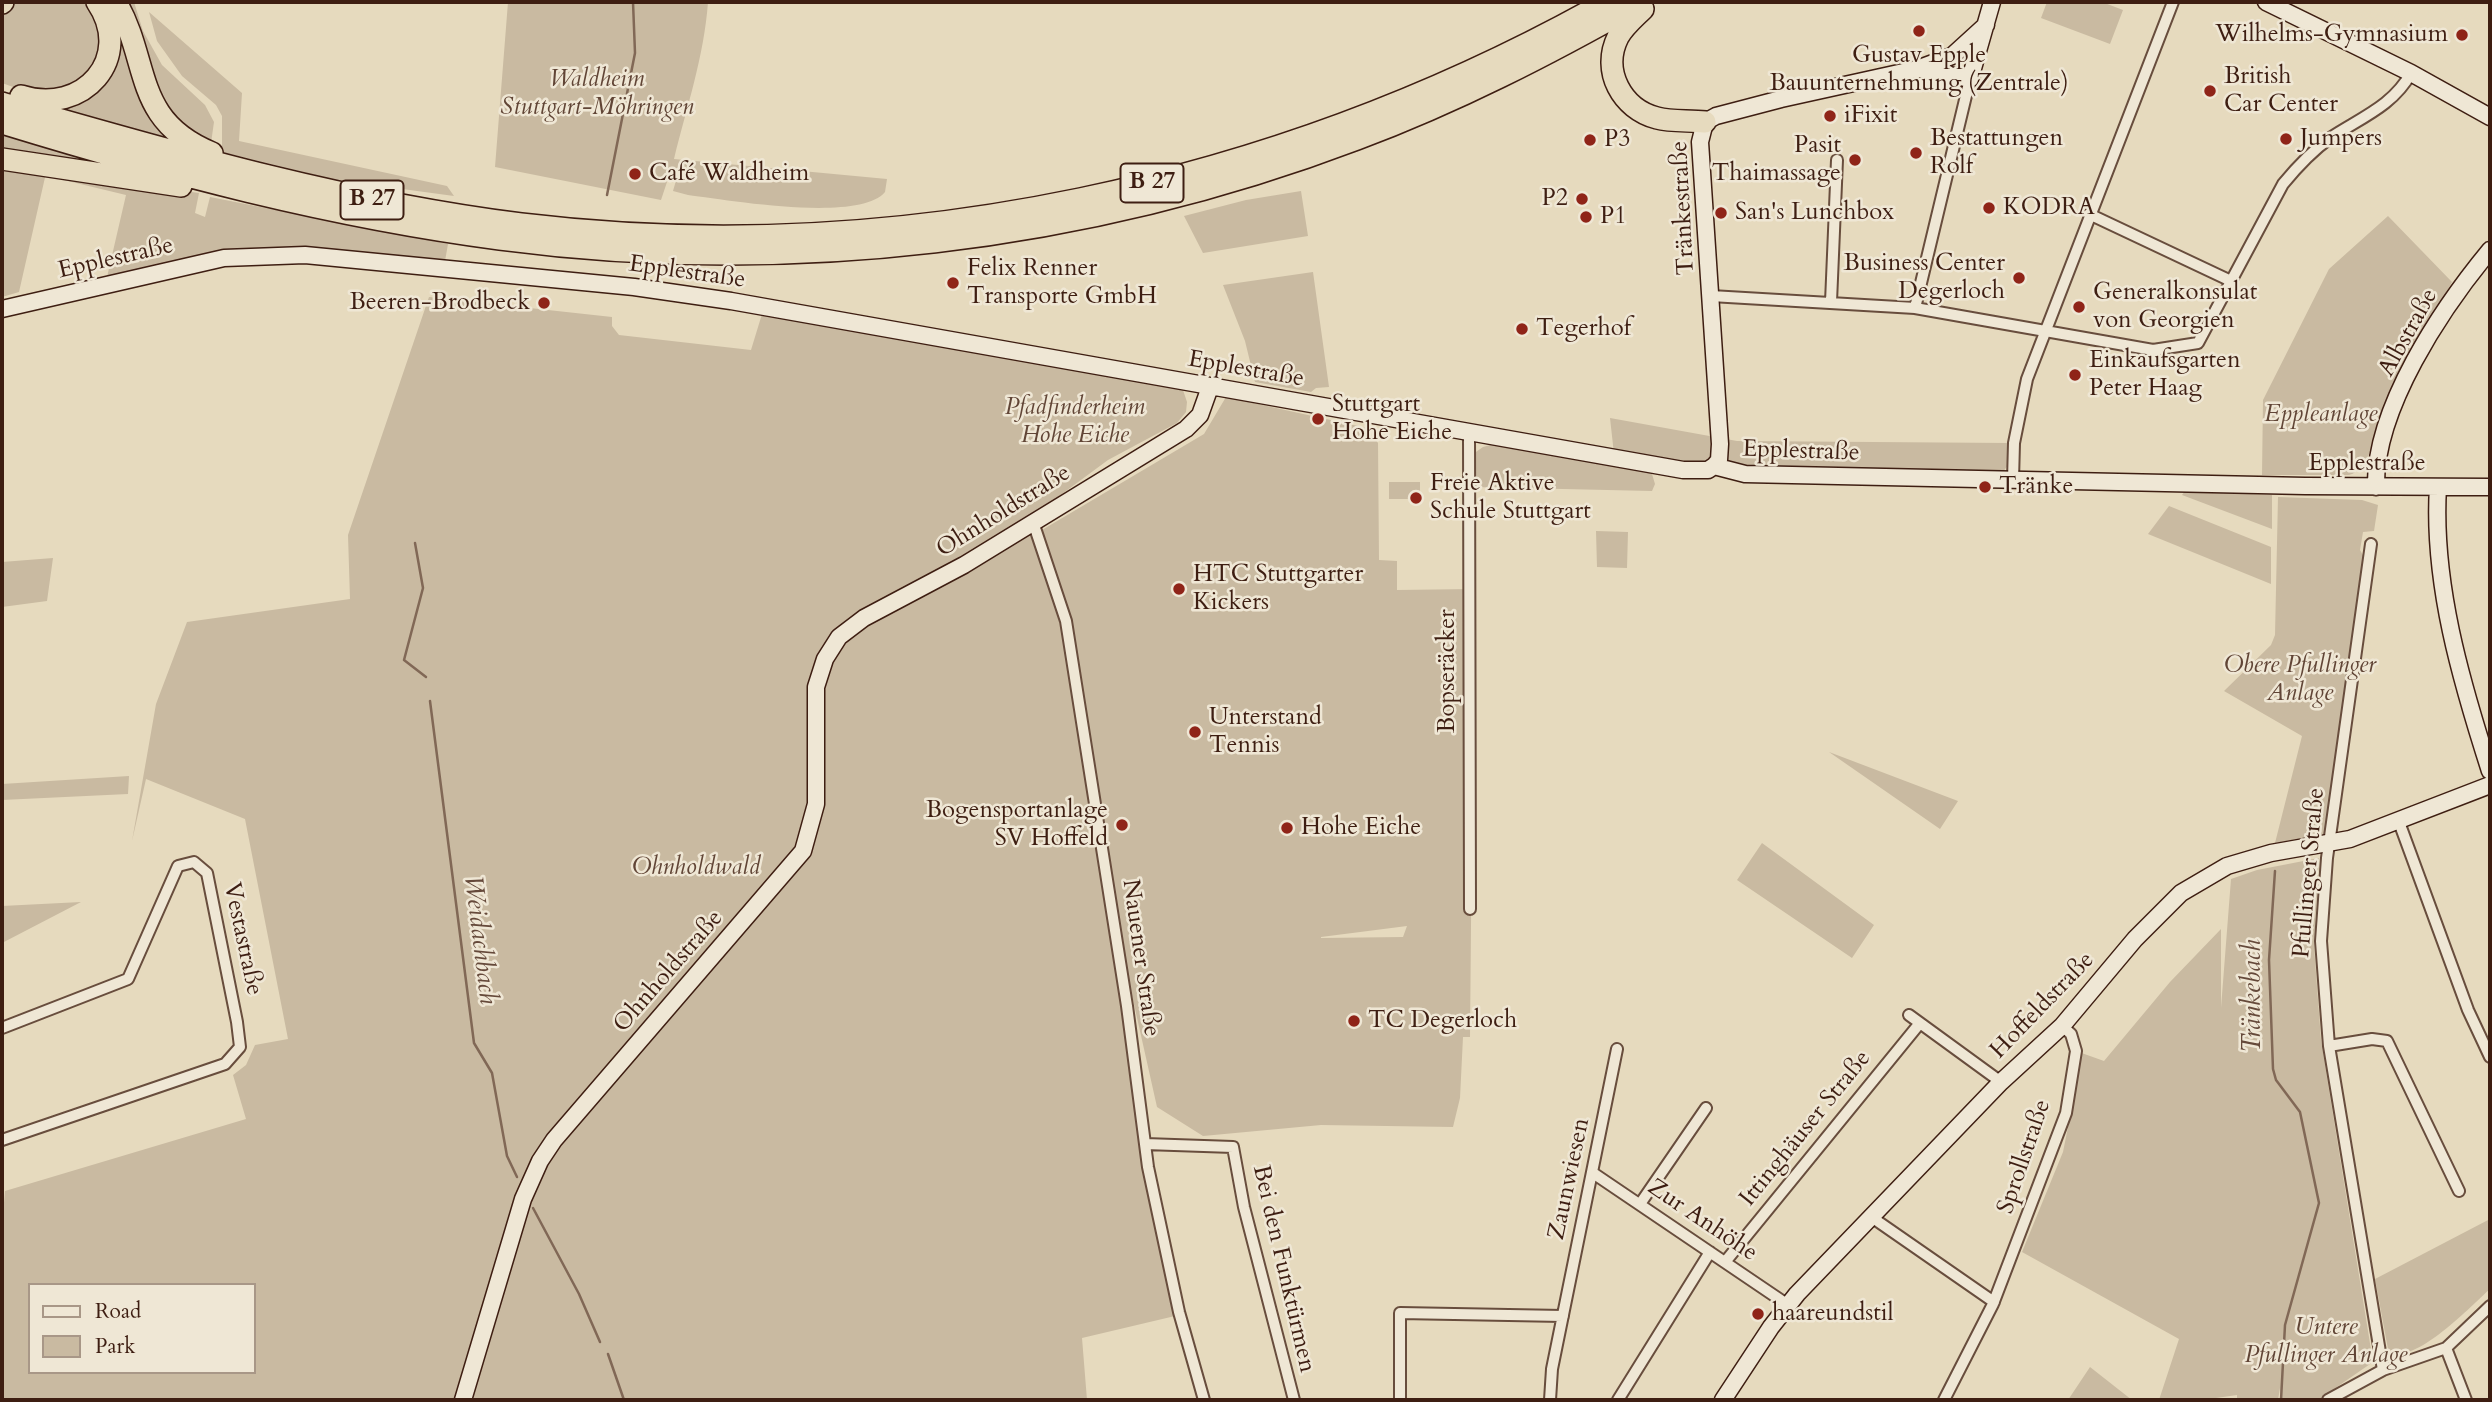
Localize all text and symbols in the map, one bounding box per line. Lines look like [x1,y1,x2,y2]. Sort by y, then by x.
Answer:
place label: Wilhelms-Gymnasium [2215,21,2448,49]
marker: Gustav Epple Bauunternehmung (Zentrale) [1911,23,1927,39]
marker: Wilhelms-Gymnasium [2454,27,2470,43]
place label: Gustav Epple Bauunternehmung (Zentrale) [1769,42,2069,98]
place label: British Car Center [2224,63,2338,119]
park label: Waldheim Stuttgart-Möhringen [500,66,694,122]
marker: British Car Center [2202,83,2218,99]
place label: iFixit [1844,102,1897,130]
marker: iFixit [1822,108,1838,124]
place label: Bestattungen Rolf [1930,125,2063,181]
place label: Jumpers [2300,125,2382,153]
place label: P3 [1604,126,1630,154]
marker: Jumpers [2278,131,2294,147]
marker: P3 [1582,132,1598,148]
place label: Pasit Thaimassage [1712,132,1841,188]
street label: Tränkestraße [1666,140,1702,276]
marker: Bestattungen Rolf [1908,145,1924,161]
marker: Pasit Thaimassage [1847,152,1863,168]
place label: Café Waldheim [649,160,809,188]
road number: B 27 [1120,164,1184,202]
marker: Café Waldheim [627,166,643,182]
road number: B 27 [340,181,404,220]
place label: P2 [1542,185,1568,213]
marker: P2 [1574,191,1590,207]
place label: KODRA [2003,194,2095,222]
place label: San's Lunchbox [1735,199,1894,227]
marker: KODRA [1981,200,1997,216]
place label: P1 [1600,203,1626,231]
marker: San's Lunchbox [1713,205,1729,221]
marker: P1 [1578,209,1594,225]
street label: Epplestraße [56,232,176,286]
place label: Business Center Degerloch [1844,250,2005,306]
street label: Epplestraße [627,251,747,295]
place label: Felix Renner Transporte GmbH [967,255,1157,311]
marker: Business Center Degerloch [2011,270,2027,286]
marker: Felix Renner Transporte GmbH [945,275,961,291]
place label: Generalkonsulat von Georgien [2093,279,2257,335]
street label: Albstraße [2373,284,2445,382]
place label: Beeren-Brodbeck [350,289,530,317]
marker: Beeren-Brodbeck [536,295,552,311]
marker: Generalkonsulat von Georgien [2071,299,2087,315]
place label: Tegerhof [1536,315,1631,343]
marker: Tegerhof [1514,321,1530,337]
street label: Epplestraße [1186,346,1306,394]
place label: Einkaufsgarten Peter Haag [2089,347,2241,403]
marker: Einkaufsgarten Peter Haag [2067,367,2083,383]
place label: Stuttgart Hohe Eiche [1332,391,1452,447]
park label: Pfadfinderheim Hohe Eiche [1005,394,1145,450]
park label: Eppleanlage [2264,401,2378,429]
marker: Stuttgart Hohe Eiche [1310,411,1326,427]
street label: Epplestraße [1742,436,1860,468]
street label: Epplestraße [2308,450,2426,478]
street label: Ohnholdstraße [932,459,1076,565]
place label: Freie Aktive Schule Stuttgart [1430,470,1591,526]
place label: Tränke [1999,473,2073,501]
marker: Tränke [1977,479,1993,495]
marker: Freie Aktive Schule Stuttgart [1408,490,1424,506]
place label: HTC Stuttgarter Kickers [1193,561,1363,617]
marker: HTC Stuttgarter Kickers [1171,581,1187,597]
street label: Bopseräcker [1434,609,1462,733]
park label: Obere Pfullinger Anlage [2224,652,2376,708]
place label: Unterstand Tennis [1209,704,1322,760]
marker: Unterstand Tennis [1187,724,1203,740]
street label: Pfullinger Straße [2288,787,2332,959]
place label: Bogensportanlage SV Hoffeld [926,797,1108,853]
place label: Hohe Eiche [1301,814,1421,842]
marker: Bogensportanlage SV Hoffeld [1114,817,1130,833]
marker: Hohe Eiche [1279,820,1295,836]
park label: Ohnholdwald [632,854,760,882]
water label: Weidachbach [456,874,502,1006]
street label: Nauener Straße [1115,877,1165,1039]
street label: Vestastraße [216,880,268,998]
street label: Ohnholdstraße [608,905,730,1039]
water label: Tränkebach [2238,939,2270,1053]
street label: Hoffeldstraße [1985,947,2101,1065]
place label: TC Degerloch [1368,1007,1517,1035]
marker: TC Degerloch [1346,1013,1362,1029]
street label: Ittinghäuser Straße [1734,1045,1878,1213]
street label: Sprollstraße [1992,1096,2058,1218]
street label: Zaunwiesen [1543,1115,1597,1243]
street label: Bei den Funktürmen [1245,1163,1321,1375]
street label: Zur Anhöhe [1642,1174,1762,1268]
legend [28,1283,256,1374]
text: Road [95,1297,141,1326]
place label: haareundstil [1772,1300,1894,1328]
marker: haareundstil [1750,1306,1766,1322]
park label: Untere Pfullinger Anlage [2244,1314,2408,1370]
text: Park [95,1332,135,1361]

